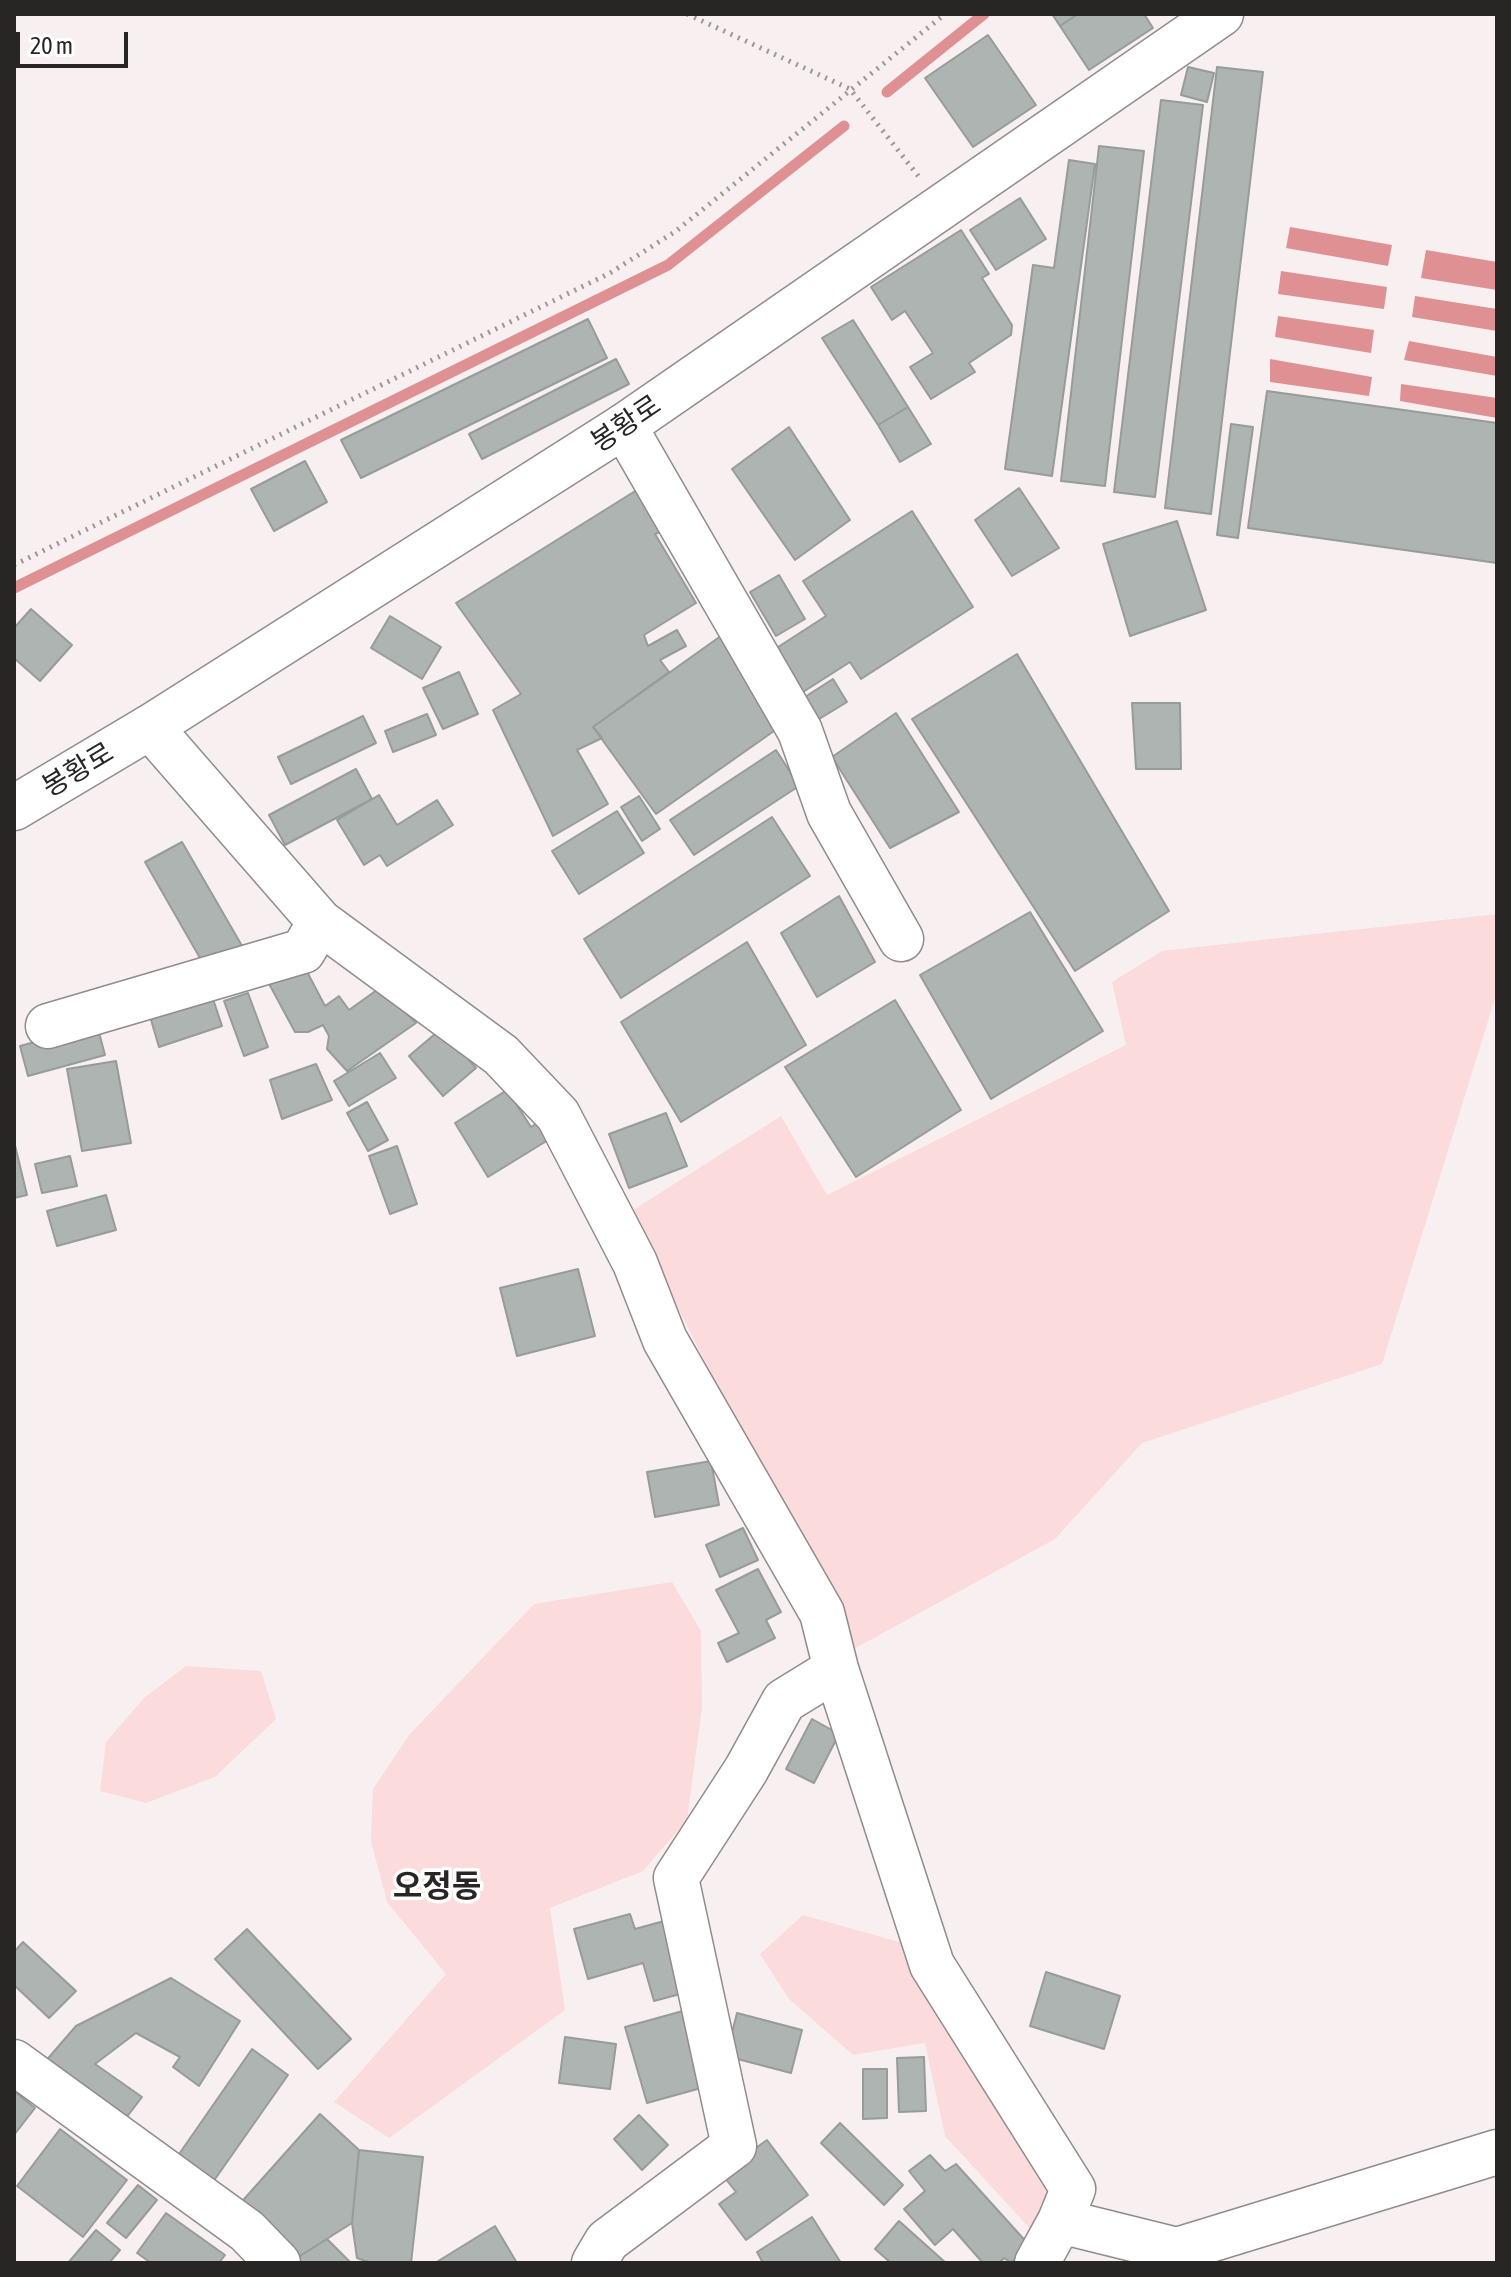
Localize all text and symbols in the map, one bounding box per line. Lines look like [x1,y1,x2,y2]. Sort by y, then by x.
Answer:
scale bar [20,16,132,66]
text: 20 m [30,32,73,59]
street label: 봉황로 [585,388,667,460]
street label: 봉황로 [36,736,120,804]
district label: 오정동 [393,1868,481,1906]

